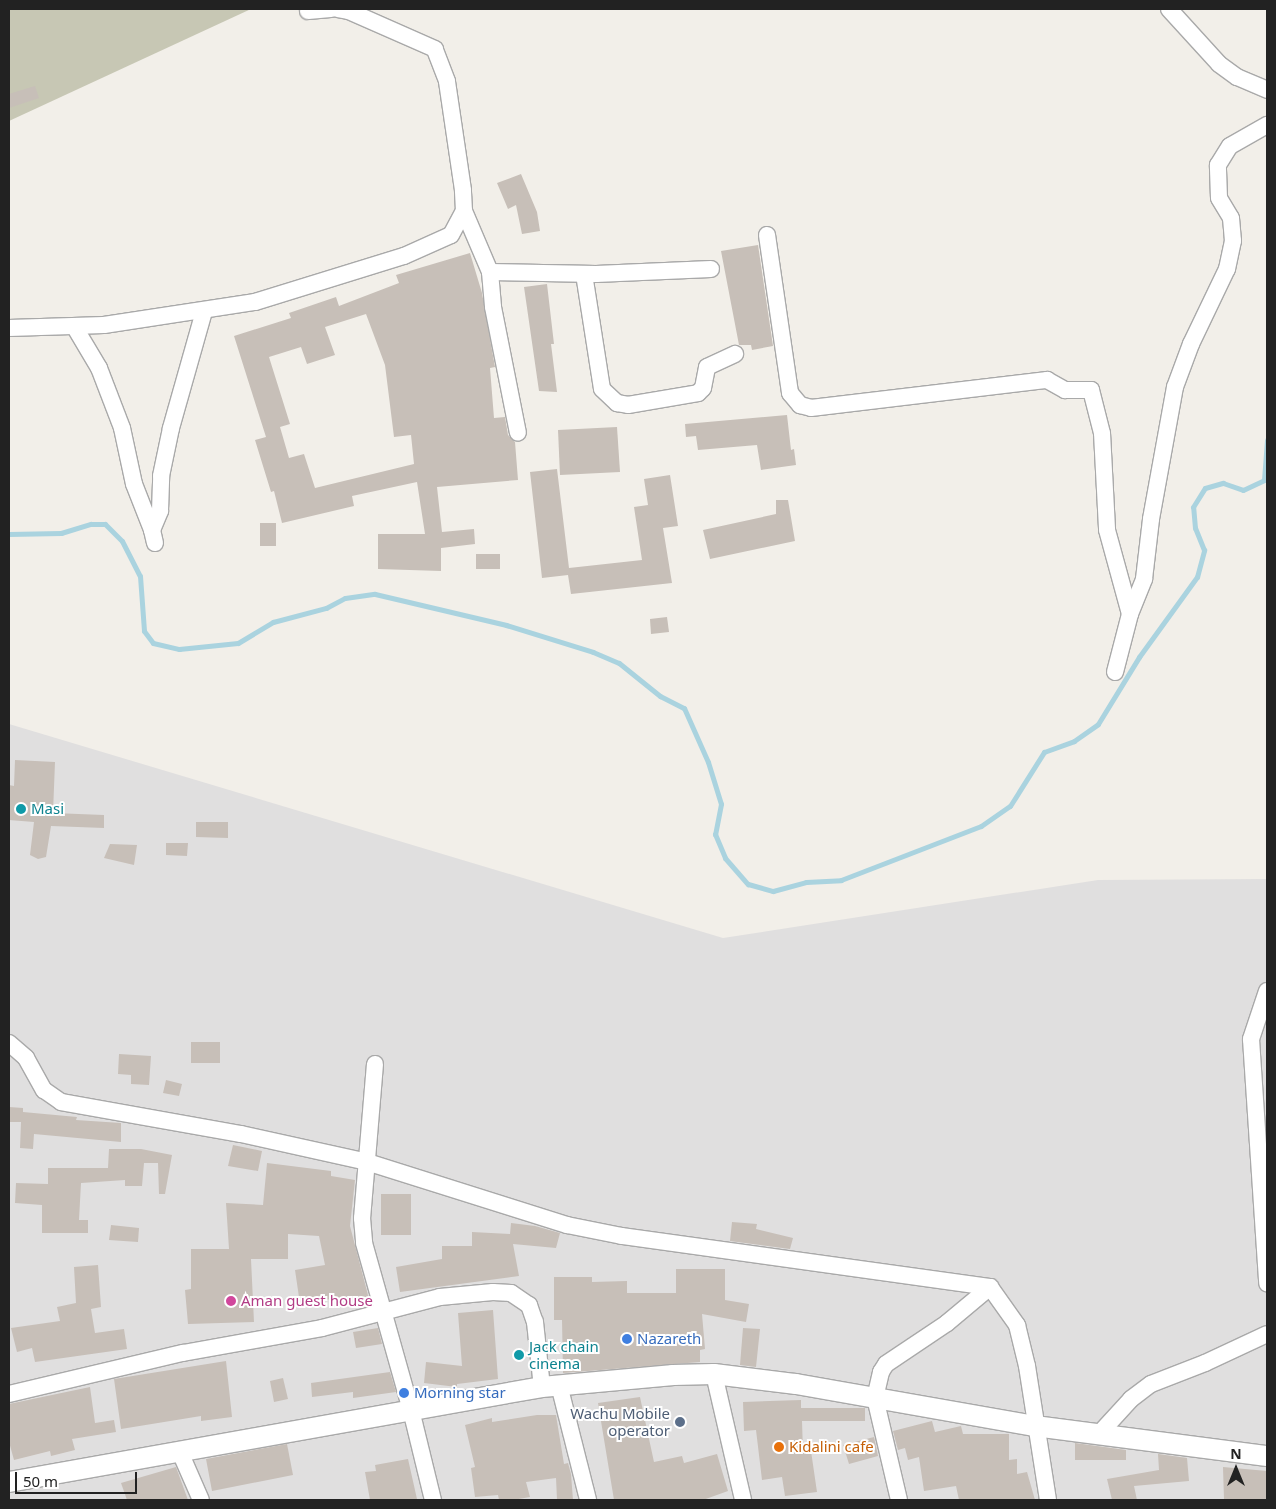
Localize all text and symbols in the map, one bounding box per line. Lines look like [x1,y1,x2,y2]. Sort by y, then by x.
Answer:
place label: Masi [31,800,64,818]
marker: Masi [15,803,27,815]
place label: Aman guest house [241,1292,373,1310]
marker: Aman guest house [225,1295,237,1307]
place label: Nazareth [637,1330,701,1348]
marker: Nazareth [621,1333,633,1345]
place label: Jack chain cinema [529,1337,599,1372]
marker: Jack chain cinema [513,1349,525,1361]
place label: Morning star [414,1384,506,1402]
marker: Morning star [398,1387,410,1399]
place label: Wachu Mobile operator [570,1404,670,1439]
marker: Wachu Mobile operator [674,1416,686,1428]
place label: Kidalini cafe [789,1438,874,1456]
marker: Kidalini cafe [773,1441,785,1453]
north arrow [1211,1444,1261,1494]
text: N [1230,1444,1242,1463]
scale bar [18,1462,140,1494]
text: 50 m [23,1471,58,1491]

